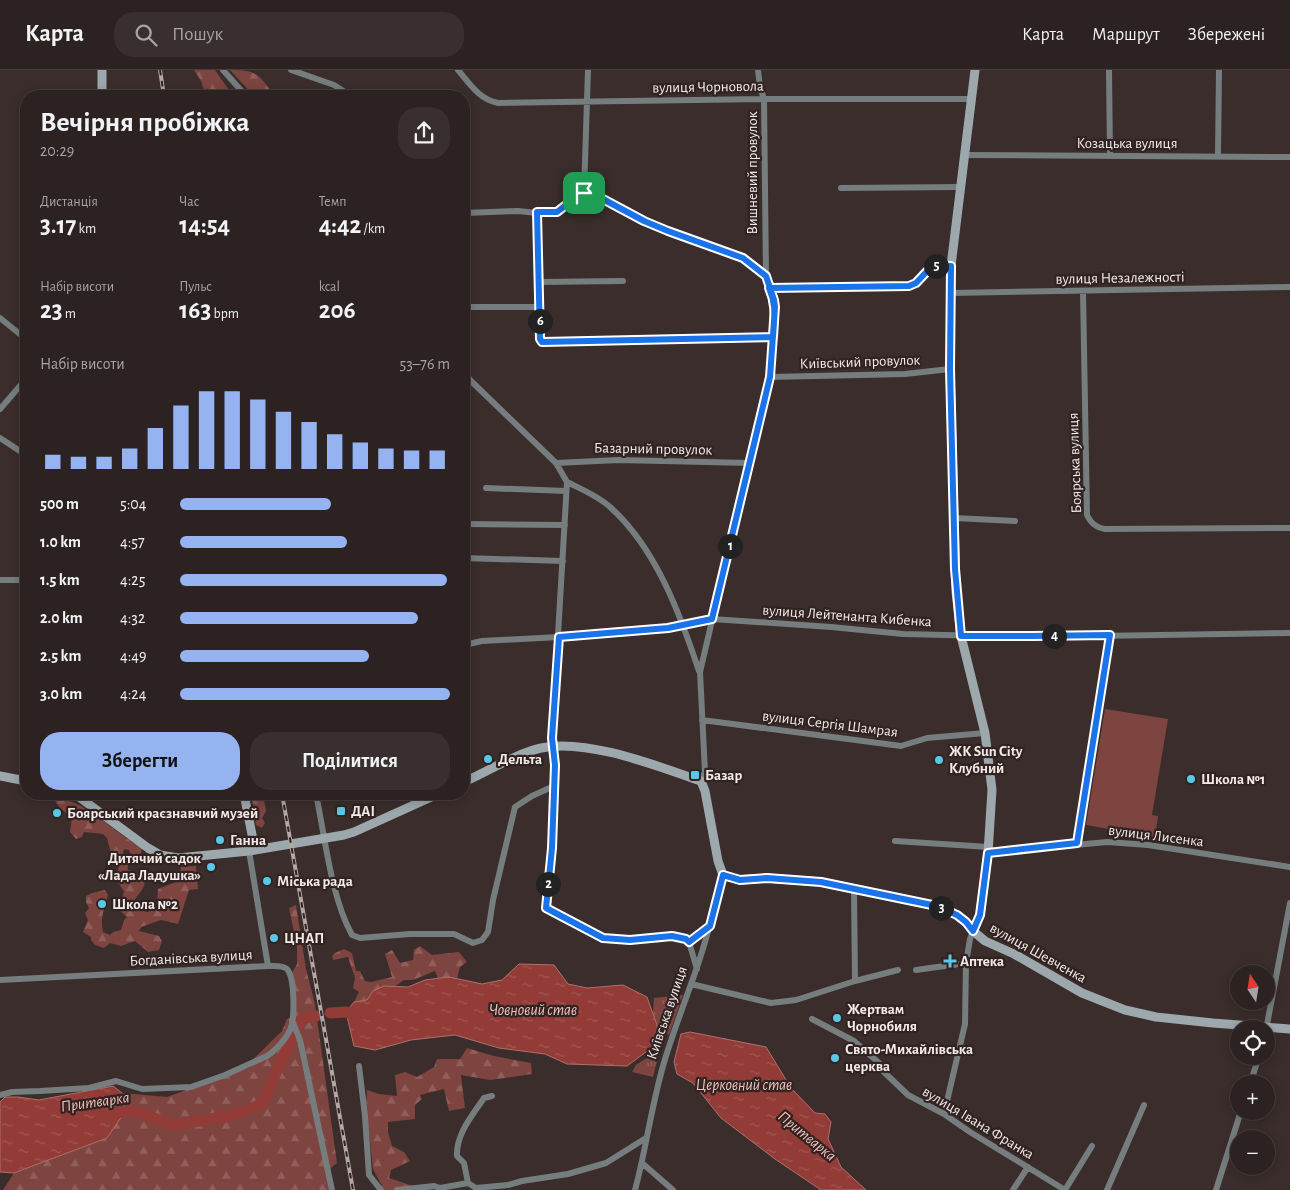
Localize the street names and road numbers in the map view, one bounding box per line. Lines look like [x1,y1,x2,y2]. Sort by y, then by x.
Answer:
street label: вулиця Чорновола [652,79,764,95]
street label: Вишневий провулок [745,111,760,235]
street label: Козацька вулиця [1076,136,1178,151]
street label: вулиця Незалежності [1055,269,1185,287]
street label: Київський провулок [799,352,921,372]
street label: Боярська вулиця [1066,412,1084,514]
street label: Базарний провулок [594,440,712,458]
street label: вулиця Лейтенанта Кибенка [762,603,932,629]
street label: вулиця Сергія Шамрая [761,708,899,740]
street label: вулиця Лисенка [1107,823,1205,849]
street label: вулиця Шевченка [987,920,1089,986]
street label: Богданівська вулиця [129,947,253,969]
street label: Київська вулиця [644,964,690,1062]
street label: вулиця Івана Франка [920,1084,1037,1162]

